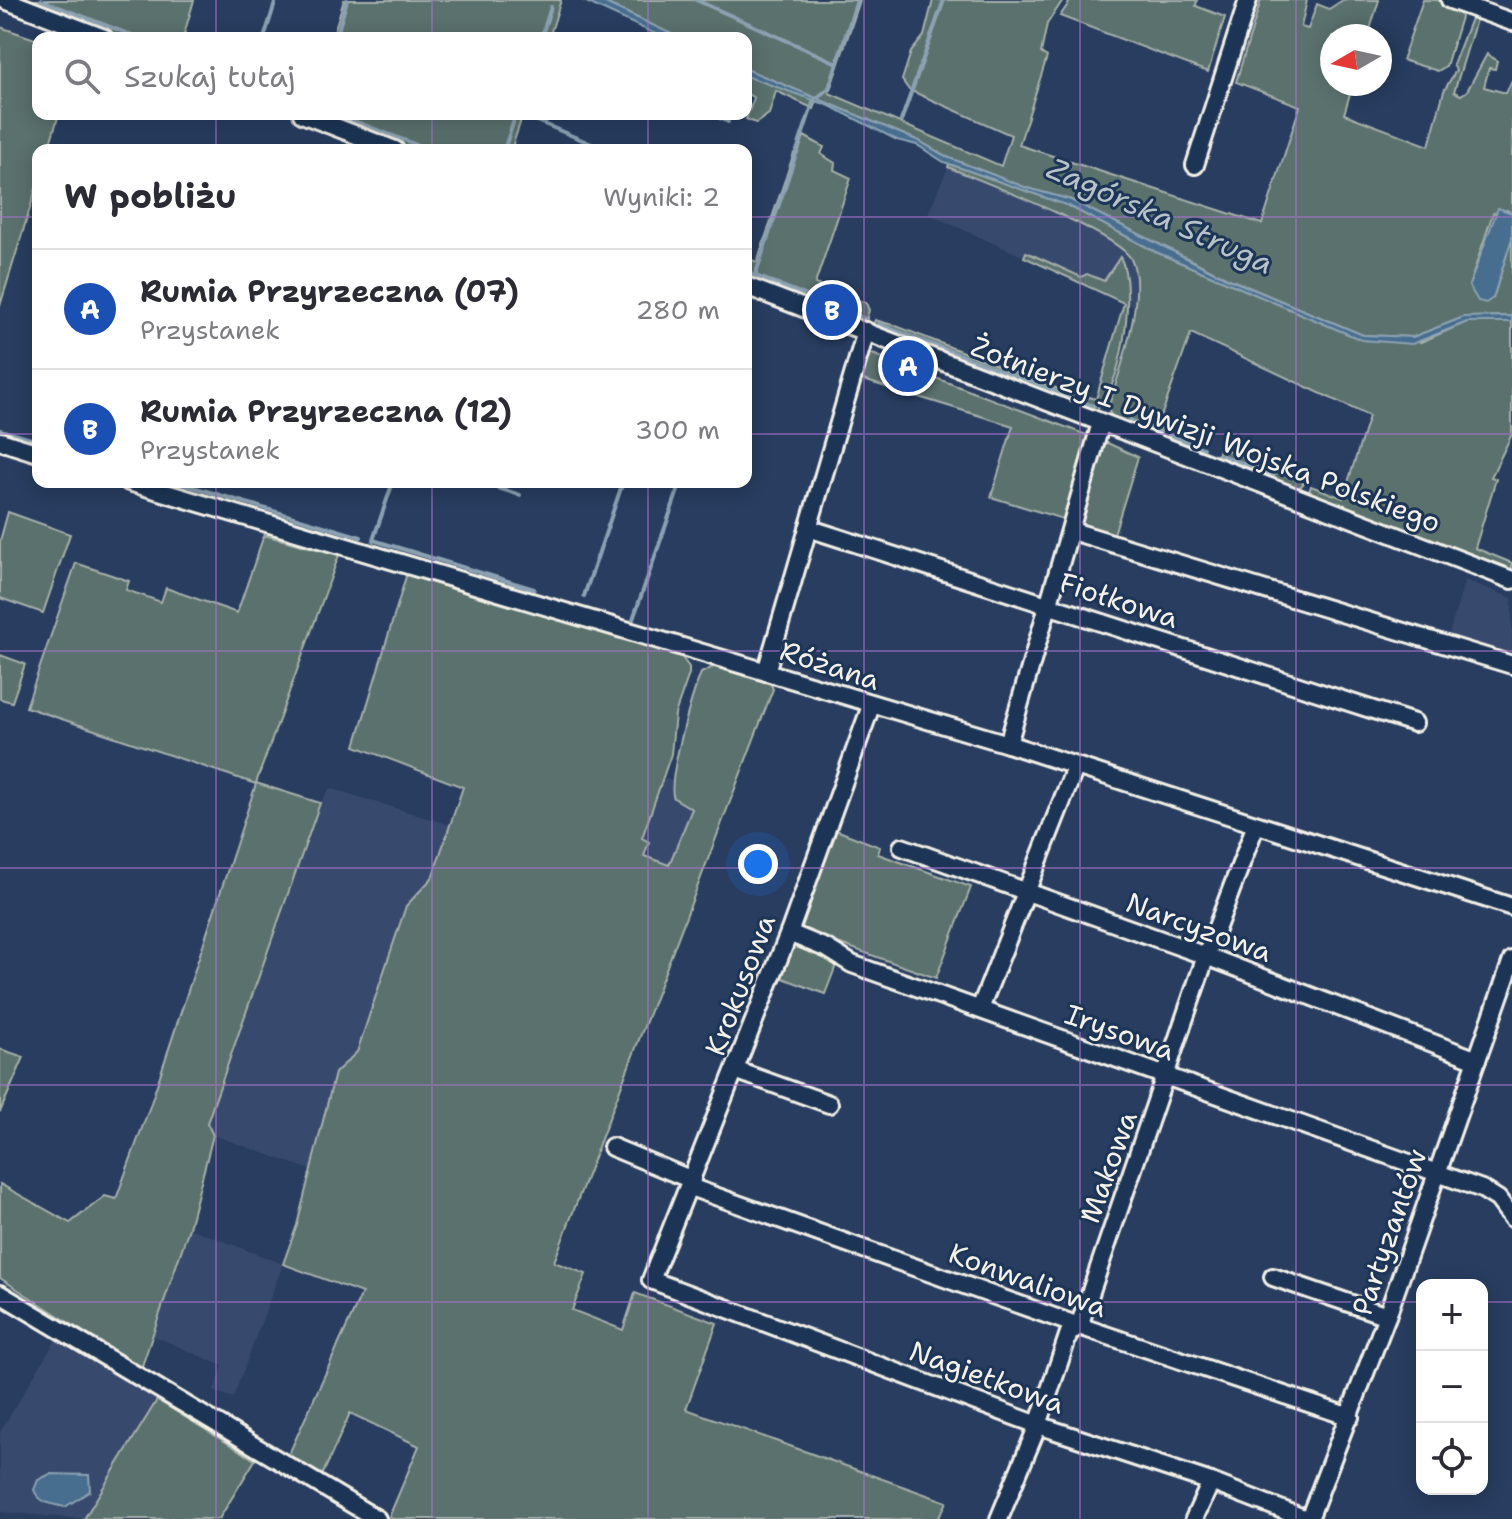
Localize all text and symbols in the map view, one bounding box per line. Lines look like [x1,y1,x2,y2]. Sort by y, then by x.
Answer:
north arrow [1320,24,1392,96]
search box [32,32,752,120]
icon: search [60,54,104,98]
text: Szukaj tutaj [124,56,296,97]
water label: Zagórska Struga [1040,147,1280,284]
text: W pobliżu [64,173,237,219]
text: Wyniki: 2 [603,179,720,214]
text: Rumia Przyrzeczna (07) [140,271,519,312]
pin: B [806,280,858,340]
text: A [80,292,100,327]
text: 280 m [635,292,720,327]
text: Przystanek [140,312,280,347]
street label: Żołnierzy I Dywizji Wojska Polskiego [966,327,1446,541]
pin: A [882,336,934,396]
text: Rumia Przyrzeczna (12) [140,391,512,432]
text: B [82,412,98,447]
text: 300 m [635,412,720,447]
text: Przystanek [140,432,280,467]
street label: Fiołkowa [1055,563,1183,637]
street label: Różana [775,631,885,699]
your location [738,844,778,884]
street label: Narcyzowa [1121,883,1277,971]
street label: Krokusowa [696,909,784,1061]
street label: Irysowa [1060,995,1180,1069]
street label: Makowa [1070,1106,1146,1228]
street label: Partyzantów [1343,1143,1435,1321]
street label: Konwaliowa [944,1234,1112,1326]
map controls [1416,1279,1488,1495]
button: + [1416,1279,1488,1351]
street label: Nagietkowa [904,1331,1070,1423]
button: − [1416,1351,1488,1423]
button: locate [1416,1423,1488,1495]

